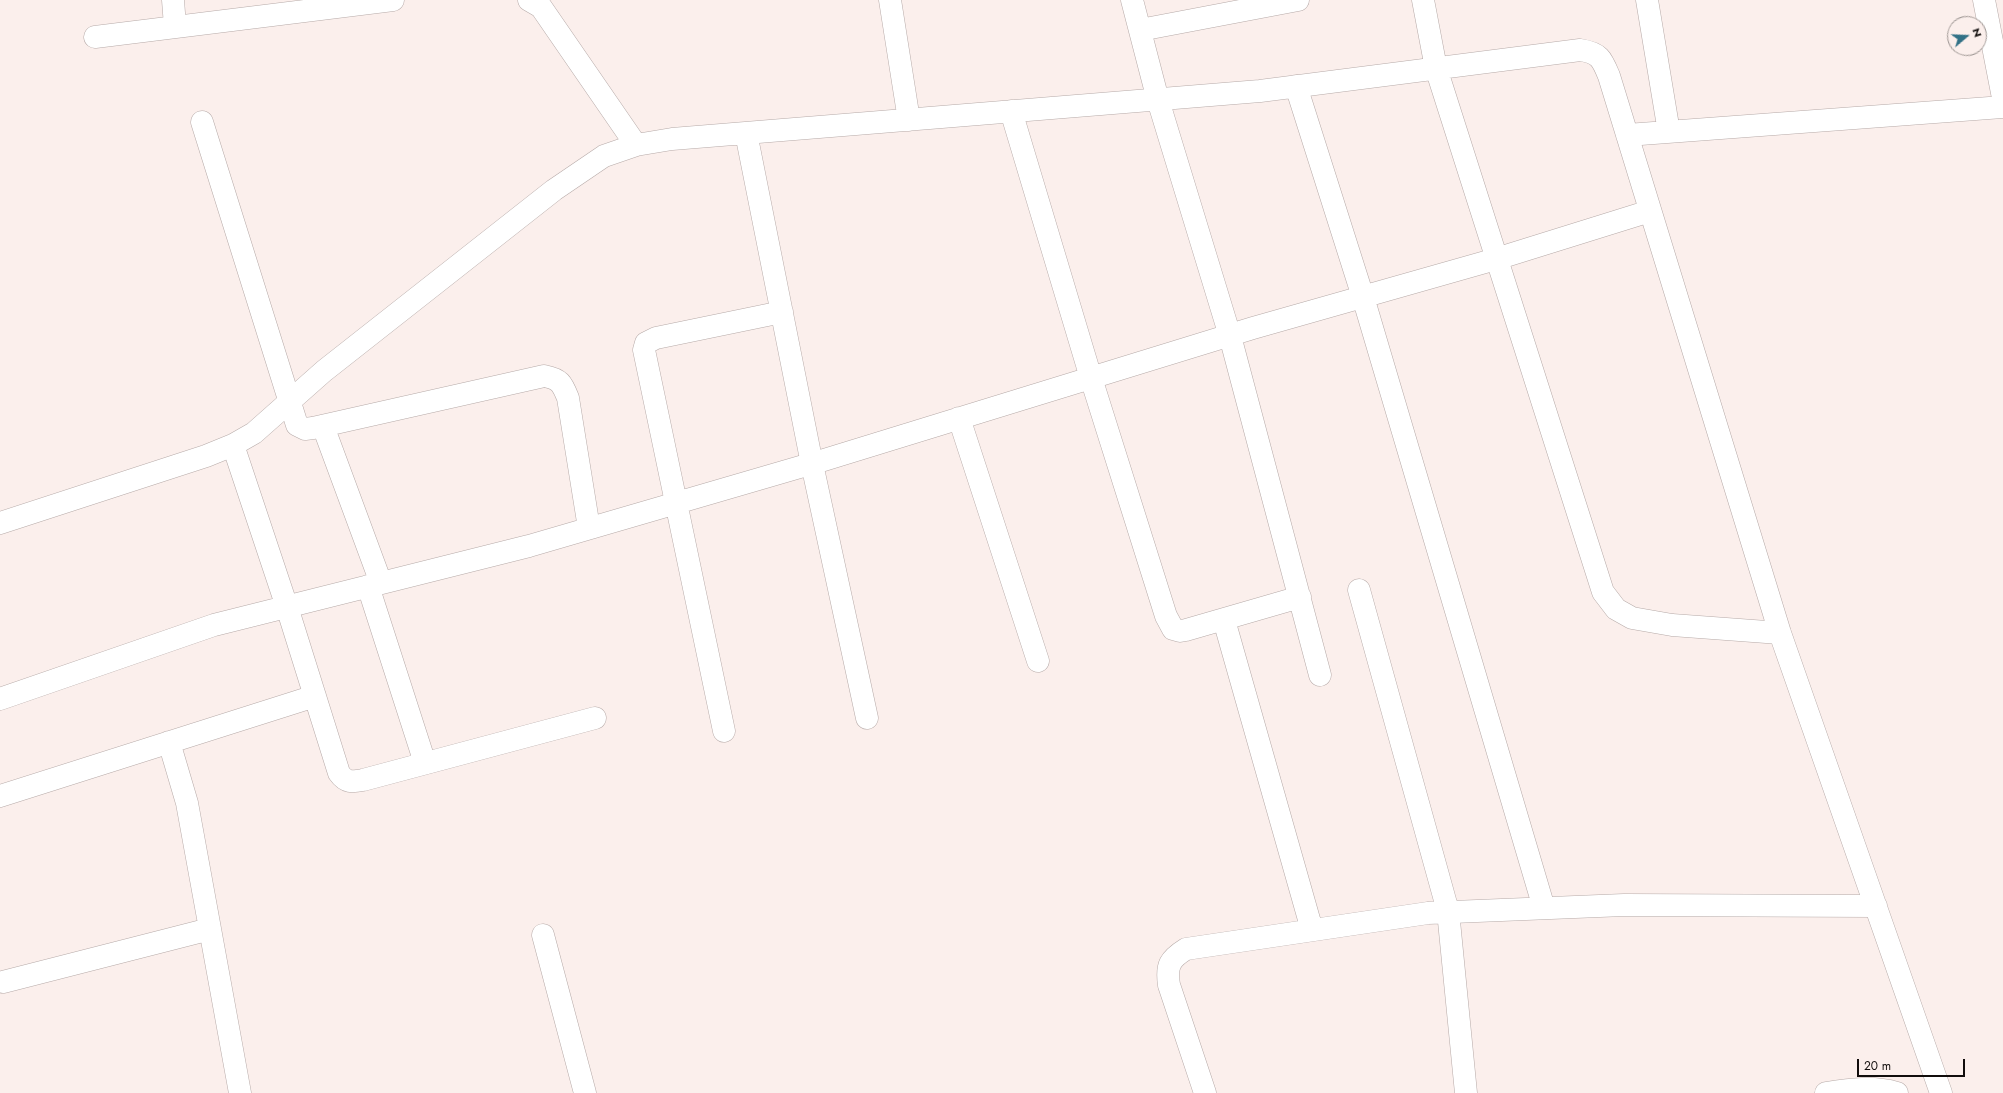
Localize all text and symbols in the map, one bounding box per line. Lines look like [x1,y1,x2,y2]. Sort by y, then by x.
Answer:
north arrow [1947,16,1987,56]
text: N [1968,26,1986,39]
scale bar [1859,1051,1967,1077]
text: 20 m [1864,1057,1891,1075]

